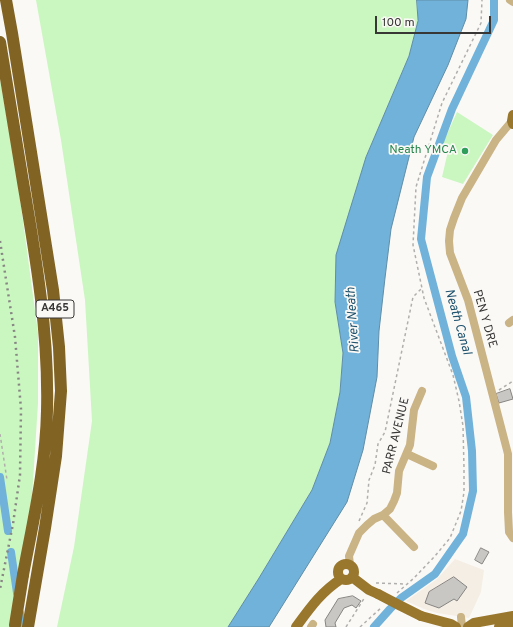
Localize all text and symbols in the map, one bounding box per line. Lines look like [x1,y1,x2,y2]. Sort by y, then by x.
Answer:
scale bar [377,8,493,34]
text: 100 m [382,15,415,31]
place label: Neath YMCA [389,144,457,158]
marker: Neath YMCA [460,146,470,156]
water label: River Neath [344,287,364,353]
water label: Neath Canal [440,287,474,357]
street label: PEN Y DRE [469,288,499,350]
road number: A465 [36,300,74,318]
street label: PARR AVENUE [380,396,414,476]

